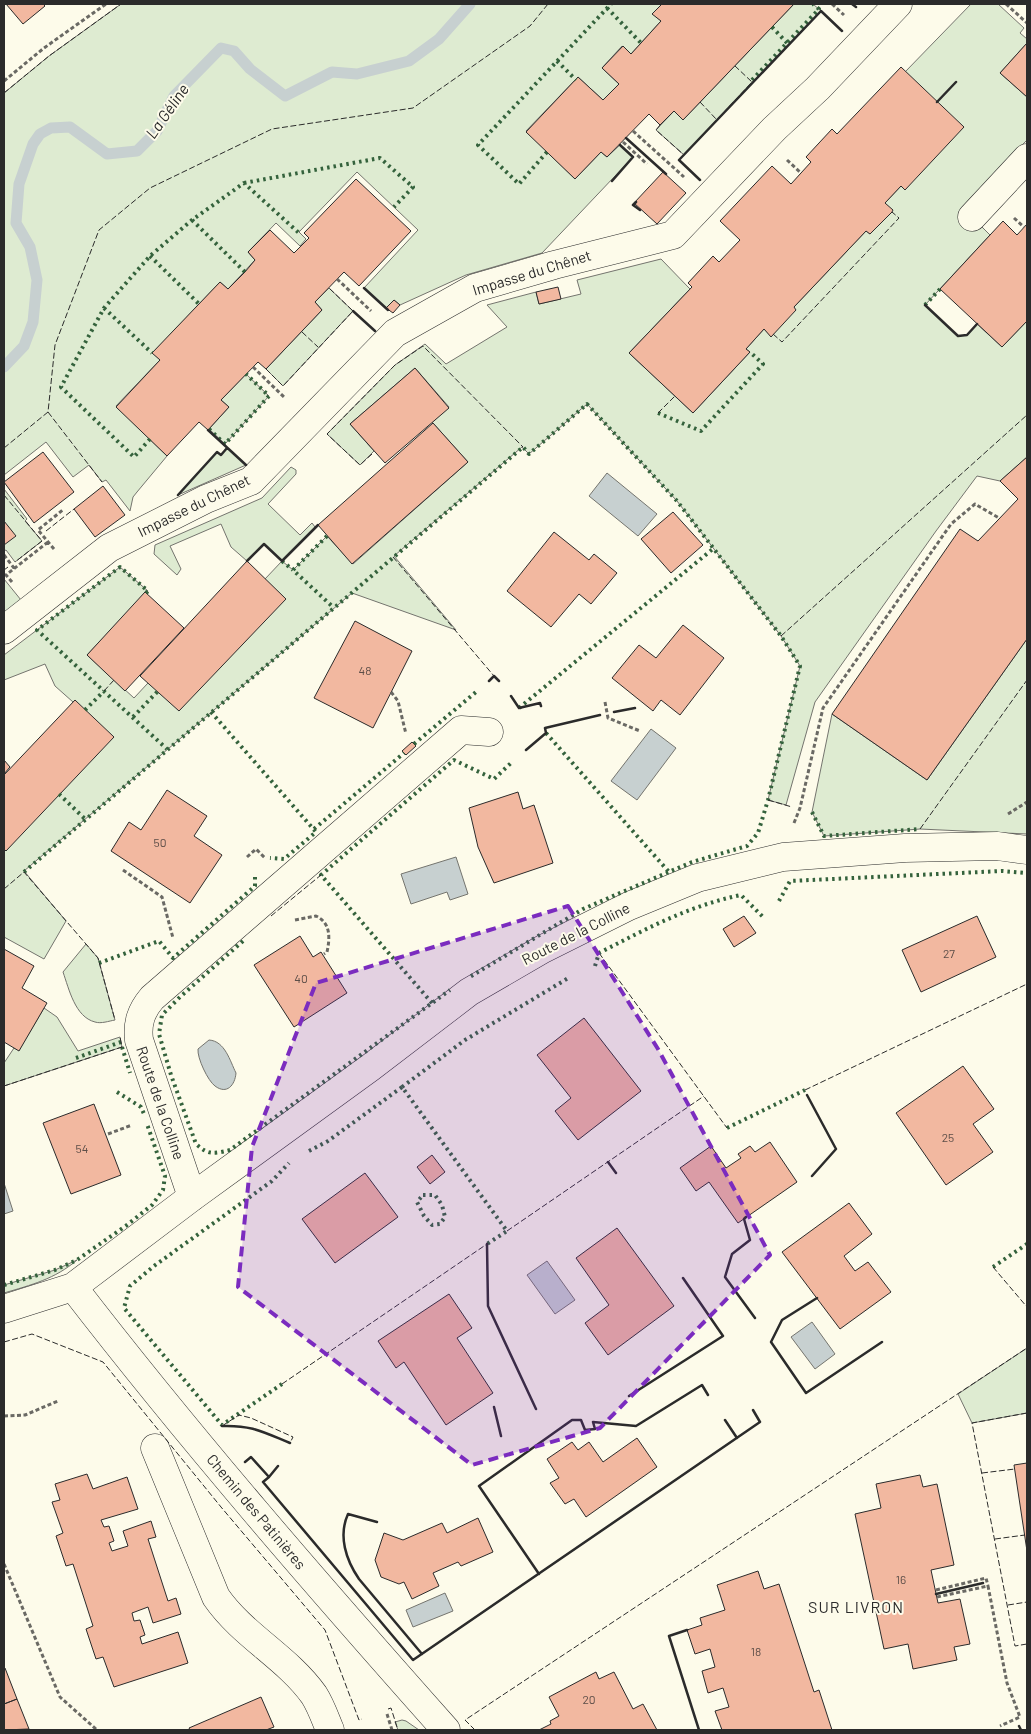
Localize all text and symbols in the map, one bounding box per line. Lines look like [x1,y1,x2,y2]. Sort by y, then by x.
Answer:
water label: La Géline [141,80,192,142]
street label: Impasse du Chênet [470,245,593,299]
street label: Impasse du Chênet [134,470,253,540]
house number: 48 [359,663,371,677]
house number: 50 [154,835,166,849]
street label: Route de la Colline [519,898,633,968]
house number: 27 [943,946,955,960]
house number: 40 [294,971,308,985]
street label: Route de la Colline [133,1044,189,1162]
house number: 25 [942,1130,954,1144]
house number: 54 [76,1141,88,1155]
street label: Chemin des Patinières [203,1450,310,1573]
house number: 16 [896,1572,906,1586]
district label: SUR LIVRON [808,1597,904,1616]
house number: 18 [751,1644,761,1658]
house number: 20 [582,1692,596,1706]

